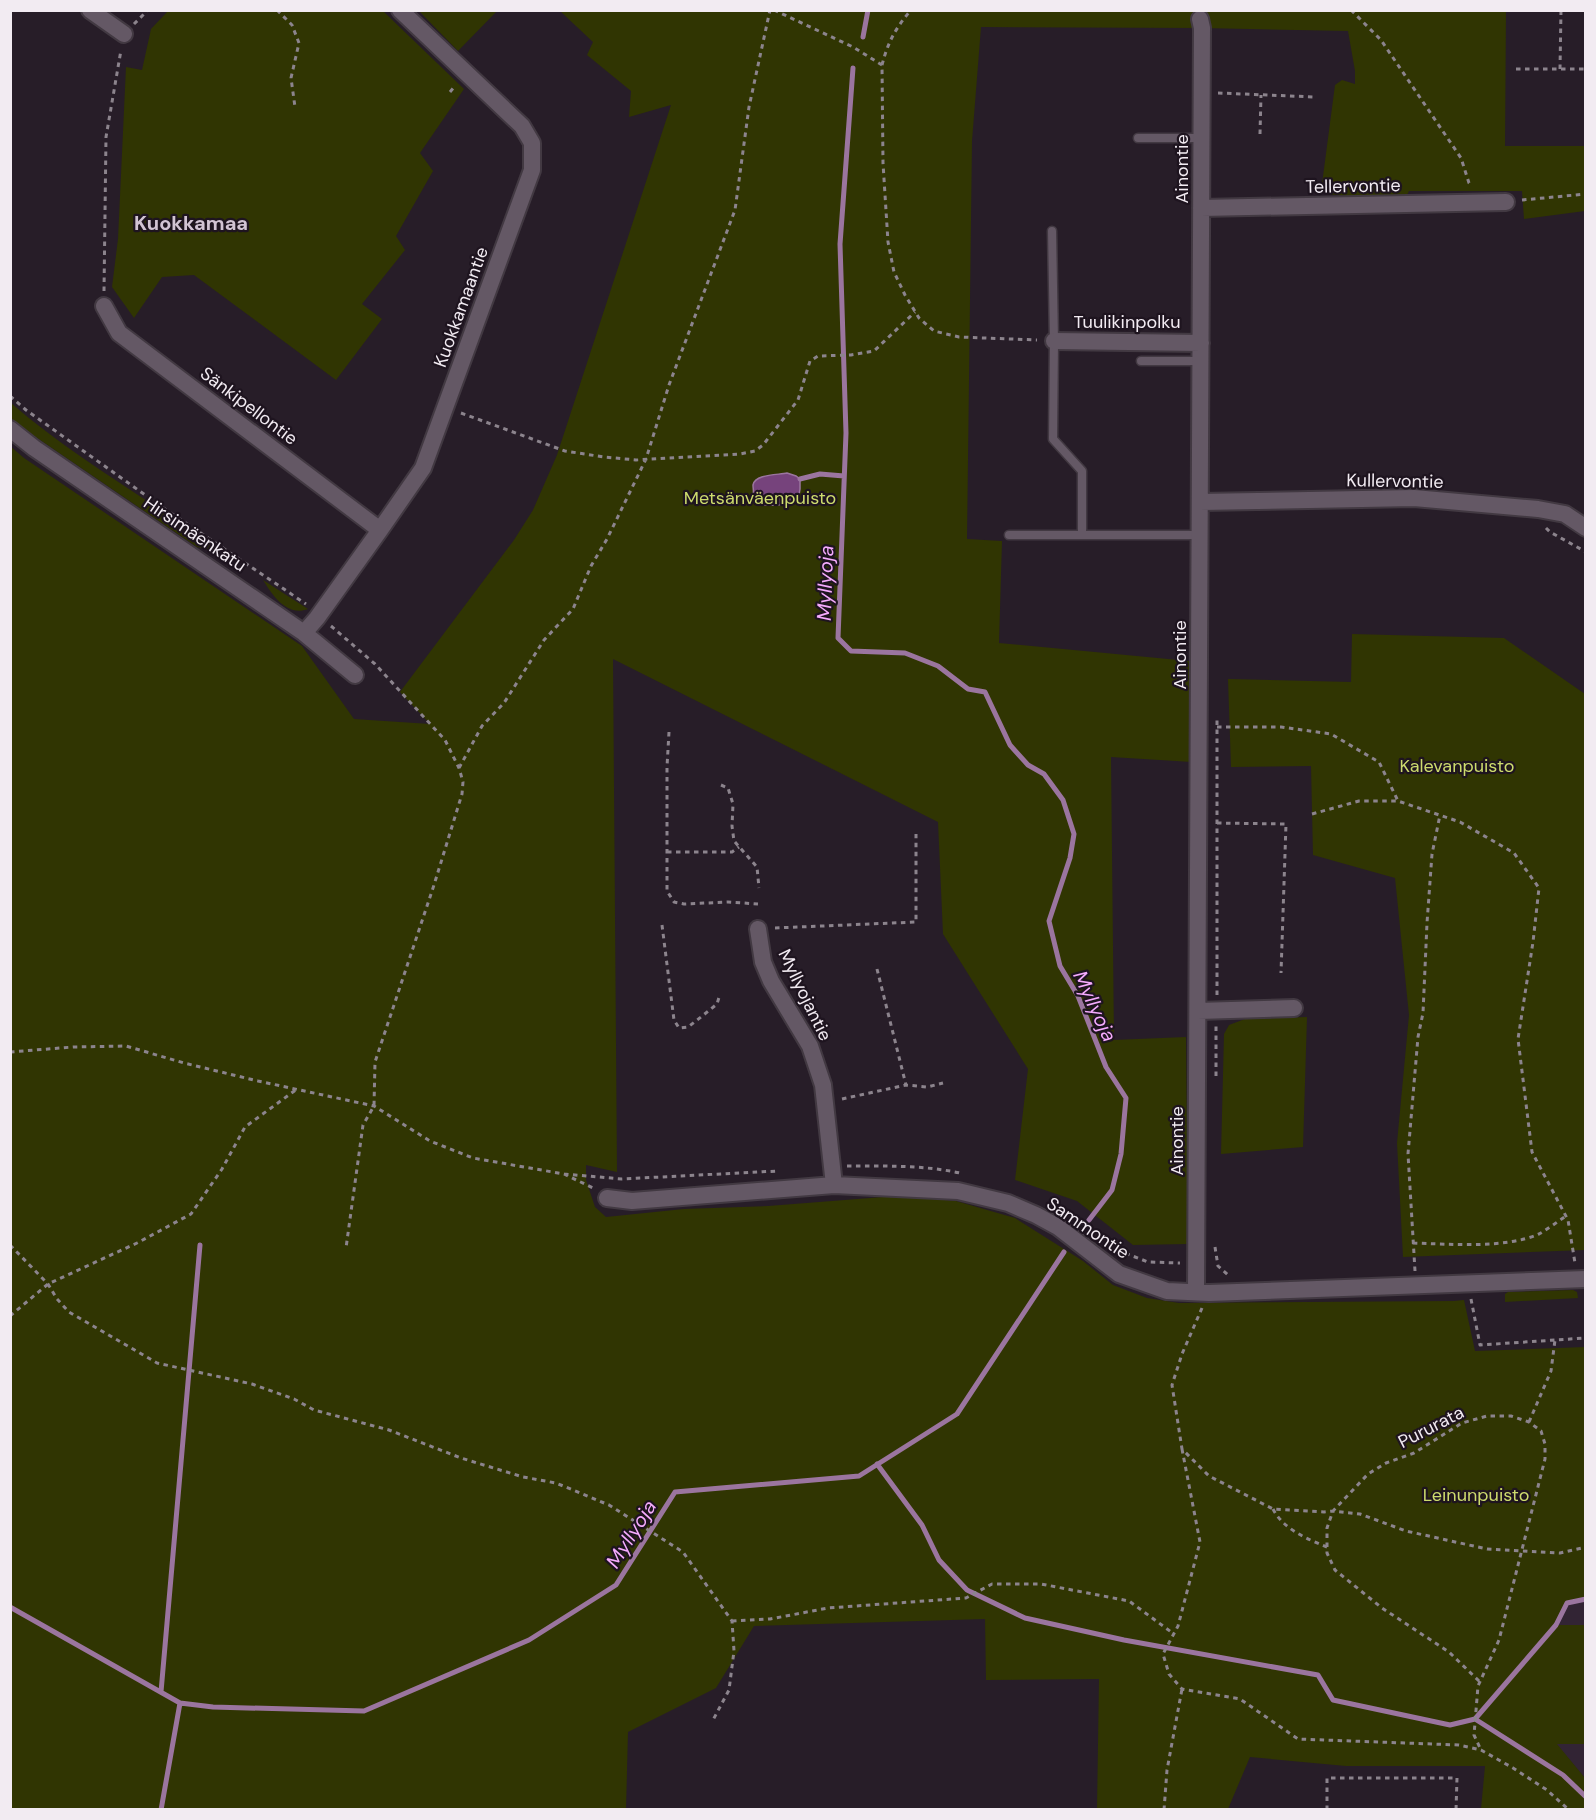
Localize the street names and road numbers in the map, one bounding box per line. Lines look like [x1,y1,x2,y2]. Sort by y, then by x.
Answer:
street label: Ainontie [1170,134,1194,204]
street label: Tellervontie [1305,173,1401,199]
street label: Kuokkamaantie [428,243,494,371]
street label: Tuulikinpolku [1073,310,1181,334]
street label: Sänkipellontie [195,361,303,451]
street label: Kullervontie [1346,468,1444,494]
street label: Hirsimäenkatu [139,491,251,577]
street label: Ainontie [1168,620,1192,690]
street label: Myllyojantie [772,945,838,1045]
street label: Ainontie [1165,1106,1189,1176]
street label: Sammontie [1042,1192,1134,1264]
street label: Pururata [1394,1400,1468,1454]

